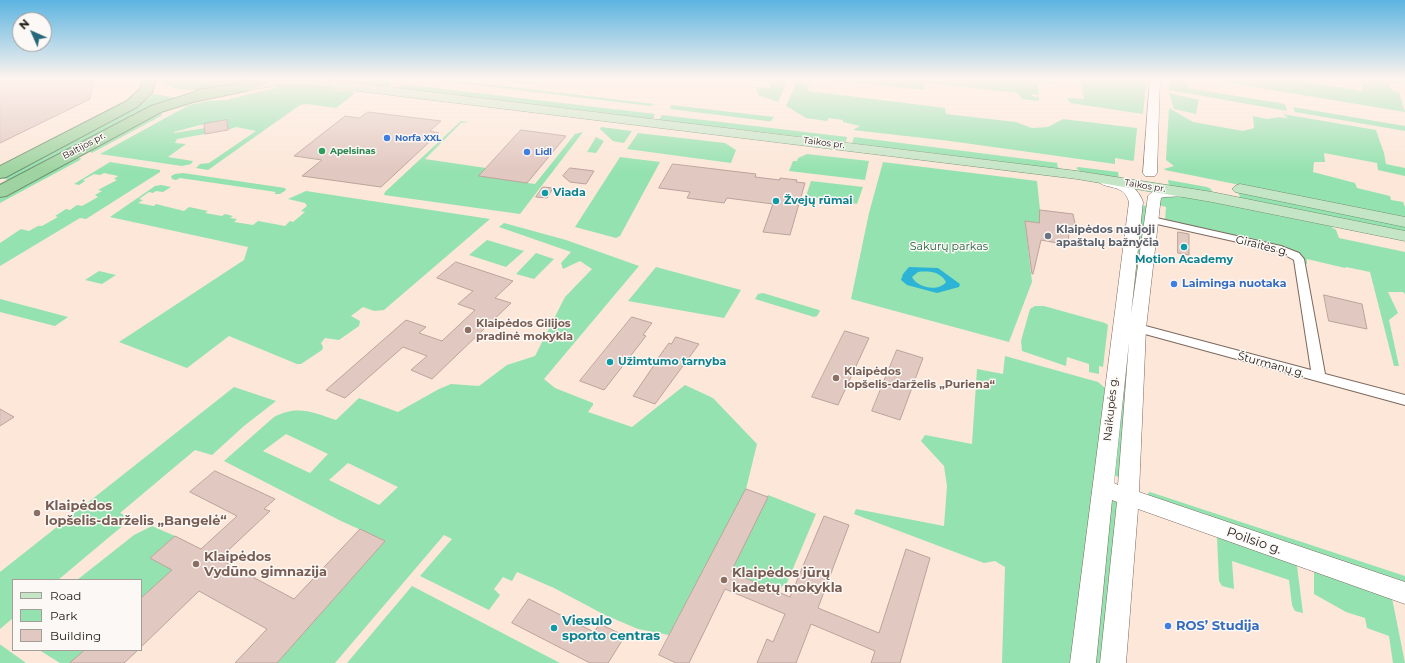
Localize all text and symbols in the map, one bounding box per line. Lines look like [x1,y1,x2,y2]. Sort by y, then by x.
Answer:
north arrow [12,12,52,52]
text: N [16,16,32,32]
street label: Baltijos pr. [61,130,107,162]
marker: Norfa XXL [382,133,392,143]
place label: Norfa XXL [395,133,442,143]
street label: Taikos pr. [803,135,845,151]
marker: Apelsinas [317,146,327,156]
place label: Apelsinas [330,146,376,156]
marker: Lidl [522,147,532,157]
place label: Lidl [535,147,552,157]
street label: Taikos pr. [1124,177,1166,195]
place label: Viada [553,186,586,200]
marker: Viada [540,188,550,198]
place label: Žvejų rūmai [784,194,853,208]
marker: Žvejų rūmai [771,196,781,206]
place label: Klaipėdos naujoji apaštalų bažnyčia [1056,223,1159,249]
marker: Klaipėdos naujoji apaštalų bažnyčia [1043,231,1053,241]
street label: Giraitės g. [1234,233,1290,259]
park label: Sakurų parkas [910,240,988,254]
marker: Motion Academy [1179,242,1189,252]
place label: Motion Academy [1135,253,1233,267]
place label: Laiminga nuotaka [1182,277,1286,291]
marker: Laiminga nuotaka [1169,279,1179,289]
place label: Klaipėdos Gilijos pradinė mokykla [476,317,573,343]
marker: Klaipėdos Gilijos pradinė mokykla [463,325,473,335]
street label: Šturmanų g. [1236,350,1306,380]
place label: Užimtumo tarnyba [618,355,726,369]
marker: Užimtumo tarnyba [605,357,615,367]
place label: Klaipėdos lopšelis-darželis „Puriena“ [844,365,995,391]
marker: Klaipėdos lopšelis-darželis „Puriena“ [831,373,841,383]
street label: Naikupės g. [1101,376,1121,442]
place label: Klaipėdos lopšelis-darželis „Bangelė“ [45,498,227,529]
marker: Klaipėdos lopšelis-darželis „Bangelė“ [32,508,42,518]
street label: Poilsio g. [1224,524,1284,558]
place label: Klaipėdos Vydūno gimnazija [204,549,327,580]
marker: Klaipėdos Vydūno gimnazija [191,559,201,569]
place label: Klaipėdos jūrų kadetų mokykla [732,565,843,596]
marker: Klaipėdos jūrų kadetų mokykla [719,575,729,585]
legend [12,579,142,651]
text: Road [50,588,81,603]
text: Park [50,608,77,623]
place label: Viesulo sporto centras [562,613,660,644]
place label: ROS’ Studija [1176,618,1260,634]
marker: ROS’ Studija [1163,621,1173,631]
marker: Viesulo sporto centras [549,623,559,633]
text: Building [50,628,101,643]

